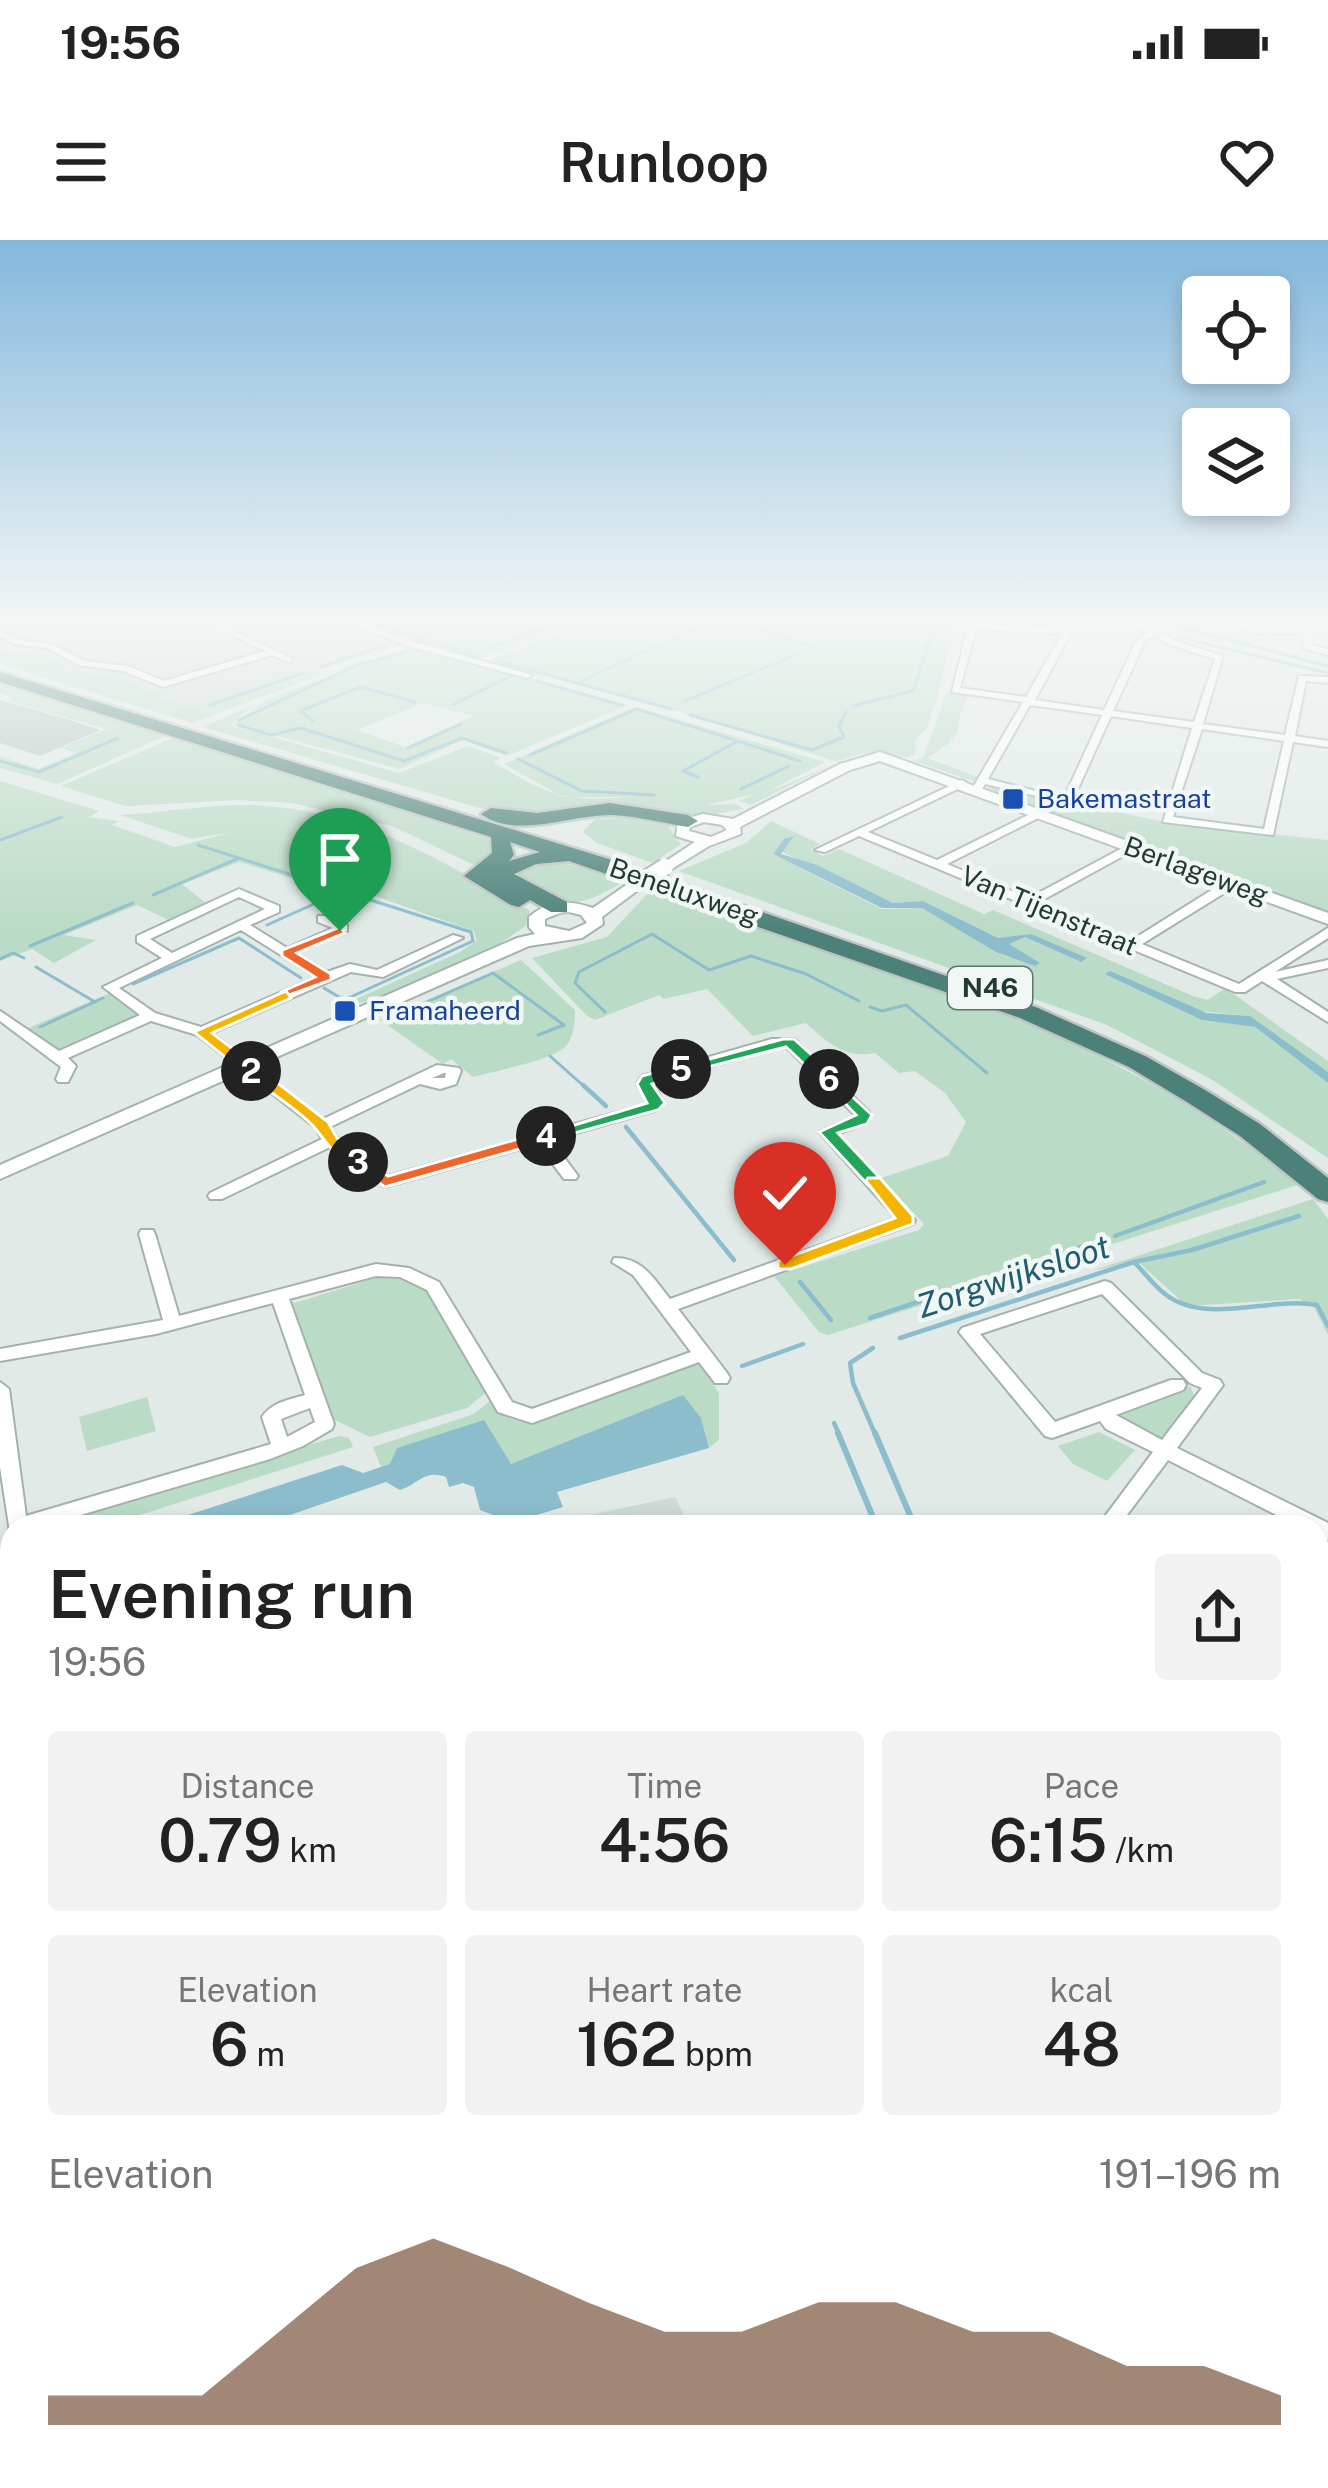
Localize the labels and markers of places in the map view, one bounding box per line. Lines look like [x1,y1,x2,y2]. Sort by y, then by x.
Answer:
place label: Bakemastraat [1037,782,1212,814]
marker: Bakemastraat [1000,786,1026,812]
pin [289,808,391,931]
place label: Framaheerd [369,994,521,1026]
marker: Framaheerd [332,998,358,1024]
pin: 5 [651,1039,711,1099]
pin: 2 [221,1041,281,1101]
pin: 6 [799,1049,859,1109]
pin: 4 [516,1106,576,1166]
pin: 3 [328,1132,388,1192]
pin [734,1142,836,1265]

